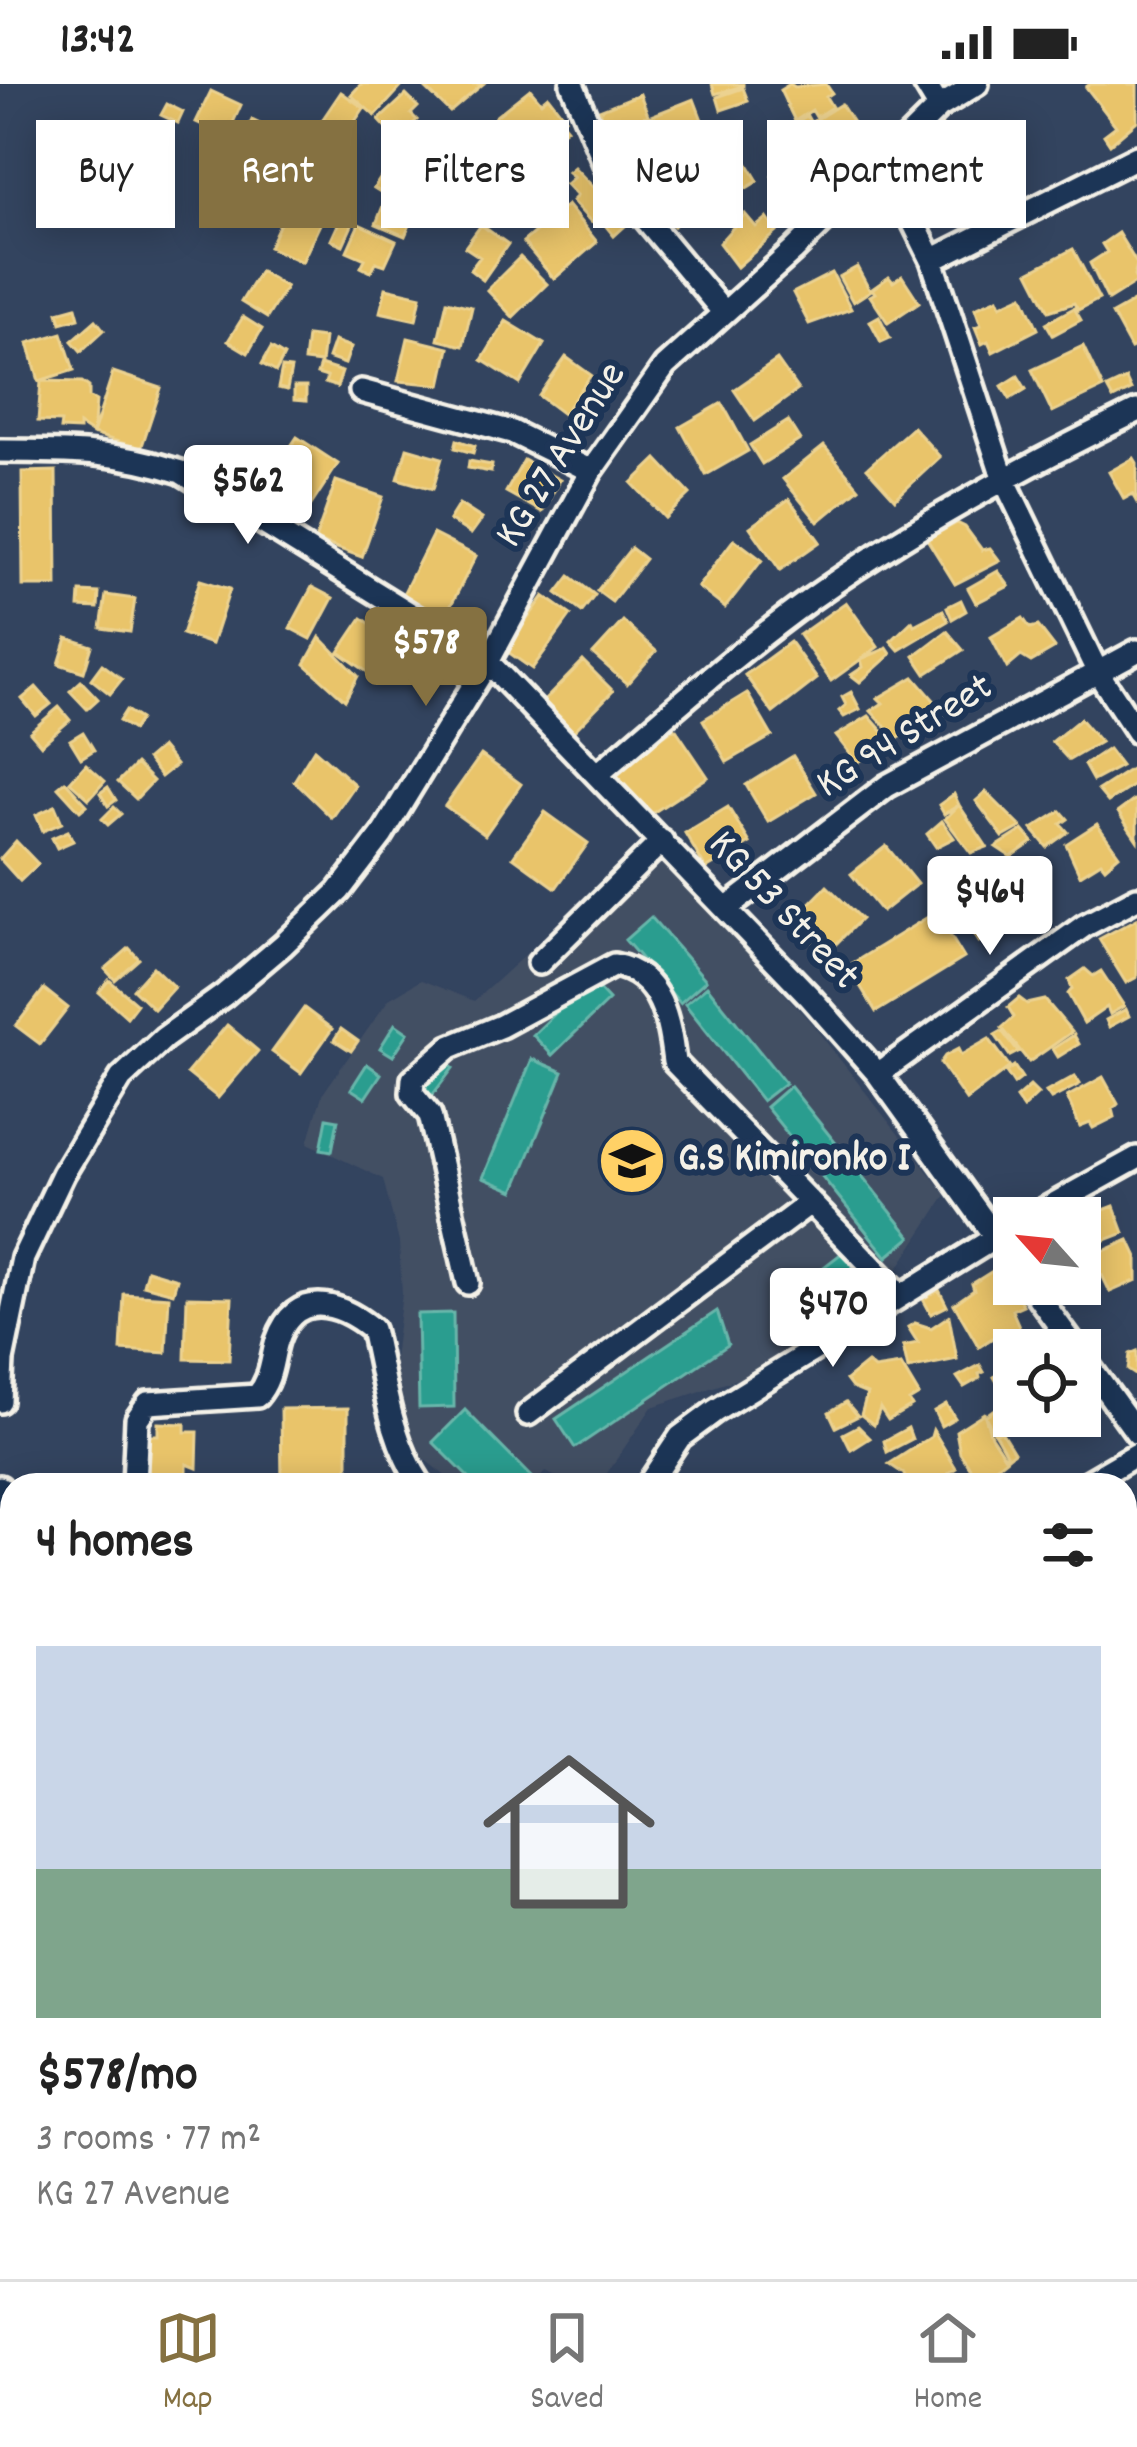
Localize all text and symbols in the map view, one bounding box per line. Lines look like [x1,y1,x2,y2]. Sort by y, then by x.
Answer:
text: 13:42 [60,10,136,74]
chip: Buy [36,120,175,228]
chip: Rent [199,120,357,228]
chip: Filters [381,120,569,228]
chip: New [593,120,743,228]
chip: Apartment [767,120,1026,228]
street label: KG 27 Avenue [482,351,644,561]
pin: $562 [177,445,319,547]
text: $562 [211,456,285,511]
pin: $578 [355,607,497,709]
text: $578 [392,618,460,673]
street label: KG 94 Street [806,660,1006,816]
street label: KG 53 Street [692,818,872,1006]
pin: $464 [919,856,1061,958]
text: $464 [954,867,1026,922]
school or university icon: G.S Kimironko I [597,1126,667,1196]
place label: G.S Kimironko I [678,1131,911,1191]
north arrow [993,1197,1101,1305]
map controls [993,1197,1101,1437]
pin: $470 [762,1268,904,1370]
text: $470 [797,1279,869,1334]
button: locate [993,1329,1101,1437]
text: 4 homes [36,1509,194,1581]
icon: filters [1035,1512,1101,1578]
icon: home [461,1724,677,1940]
text: $578/mo [36,2042,198,2114]
text: 3 rooms · 77 m² [36,2114,261,2169]
text: KG 27 Avenue [36,2169,230,2224]
tab: Map [155,2305,221,2424]
tab: Saved [530,2305,604,2424]
tab: Home [913,2305,982,2424]

